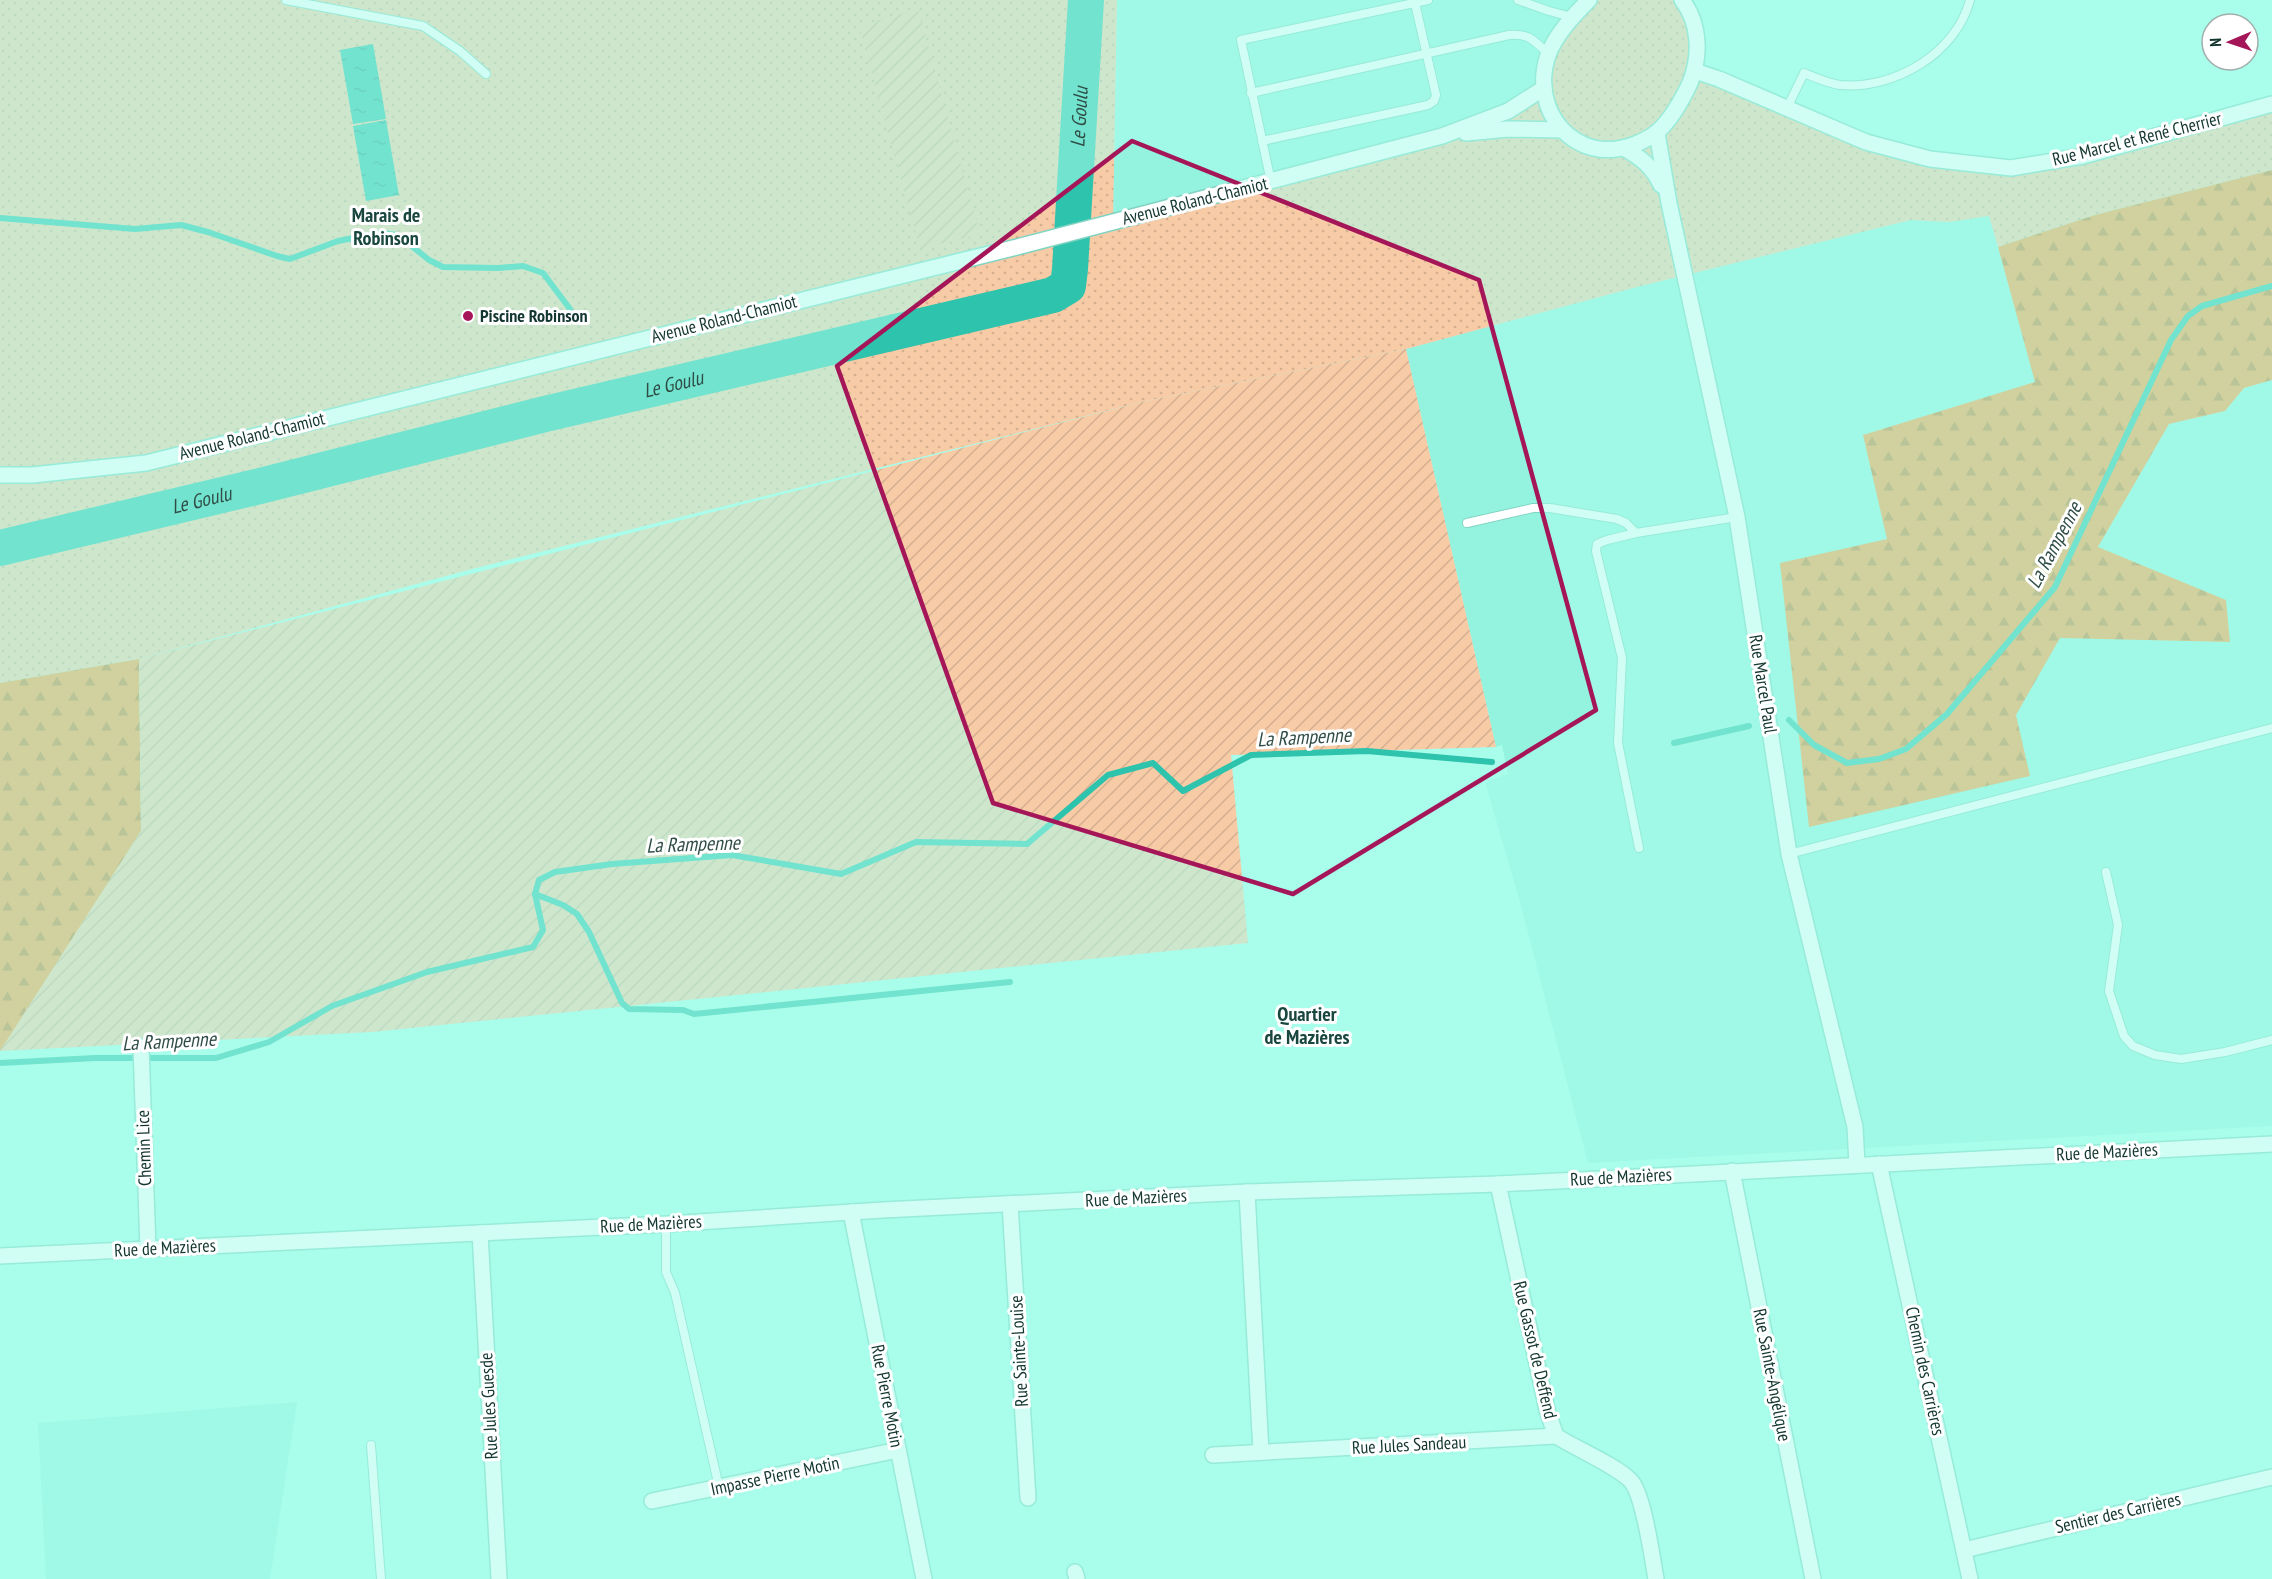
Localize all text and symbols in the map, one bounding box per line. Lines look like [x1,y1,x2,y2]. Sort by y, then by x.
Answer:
north arrow [2200,12,2260,72]
text: N [2205,38,2225,47]
water label: Le Goulu [1064,85,1094,148]
street label: Rue Marcel et René Cherrier [2050,106,2224,171]
street label: Avenue Roland-Chamiot [1120,171,1270,230]
district label: Marais de Robinson [352,202,420,251]
street label: Avenue Roland-Chamiot [649,289,799,348]
place label: Piscine Robinson [480,304,588,327]
marker: Piscine Robinson [461,309,475,323]
water label: Le Goulu [641,364,707,404]
street label: Avenue Roland-Chamiot [177,406,327,465]
water label: Le Goulu [169,480,235,520]
water label: La Rampenne [2021,496,2088,592]
street label: Rue Marcel Paul [1744,633,1783,736]
water label: La Rampenne [1257,721,1353,752]
water label: La Rampenne [646,829,742,859]
district label: Quartier de Mazières [1264,1001,1350,1050]
water label: La Rampenne [122,1025,218,1056]
street label: Chemin Lice [131,1110,156,1186]
street label: Rue de Mazières [2056,1137,2158,1166]
street label: Rue de Mazières [1570,1162,1672,1191]
street label: Rue de Mazières [1085,1183,1187,1212]
street label: Rue de Mazières [600,1209,702,1238]
street label: Rue de Mazières [114,1233,216,1262]
street label: Rue Gassot de Deffend [1508,1279,1563,1421]
street label: Rue Sainte-Louise [1004,1295,1033,1407]
street label: Chemin des Carrières [1901,1304,1950,1437]
street label: Rue Sainte-Angélique [1748,1307,1797,1443]
street label: Rue Pierre Motin [866,1343,909,1449]
street label: Rue Jules Guesde [474,1352,503,1460]
street label: Rue Jules Sandeau [1351,1430,1467,1459]
street label: Impasse Pierre Motin [708,1451,841,1500]
street label: Sentier des Carrières [2053,1487,2183,1538]

